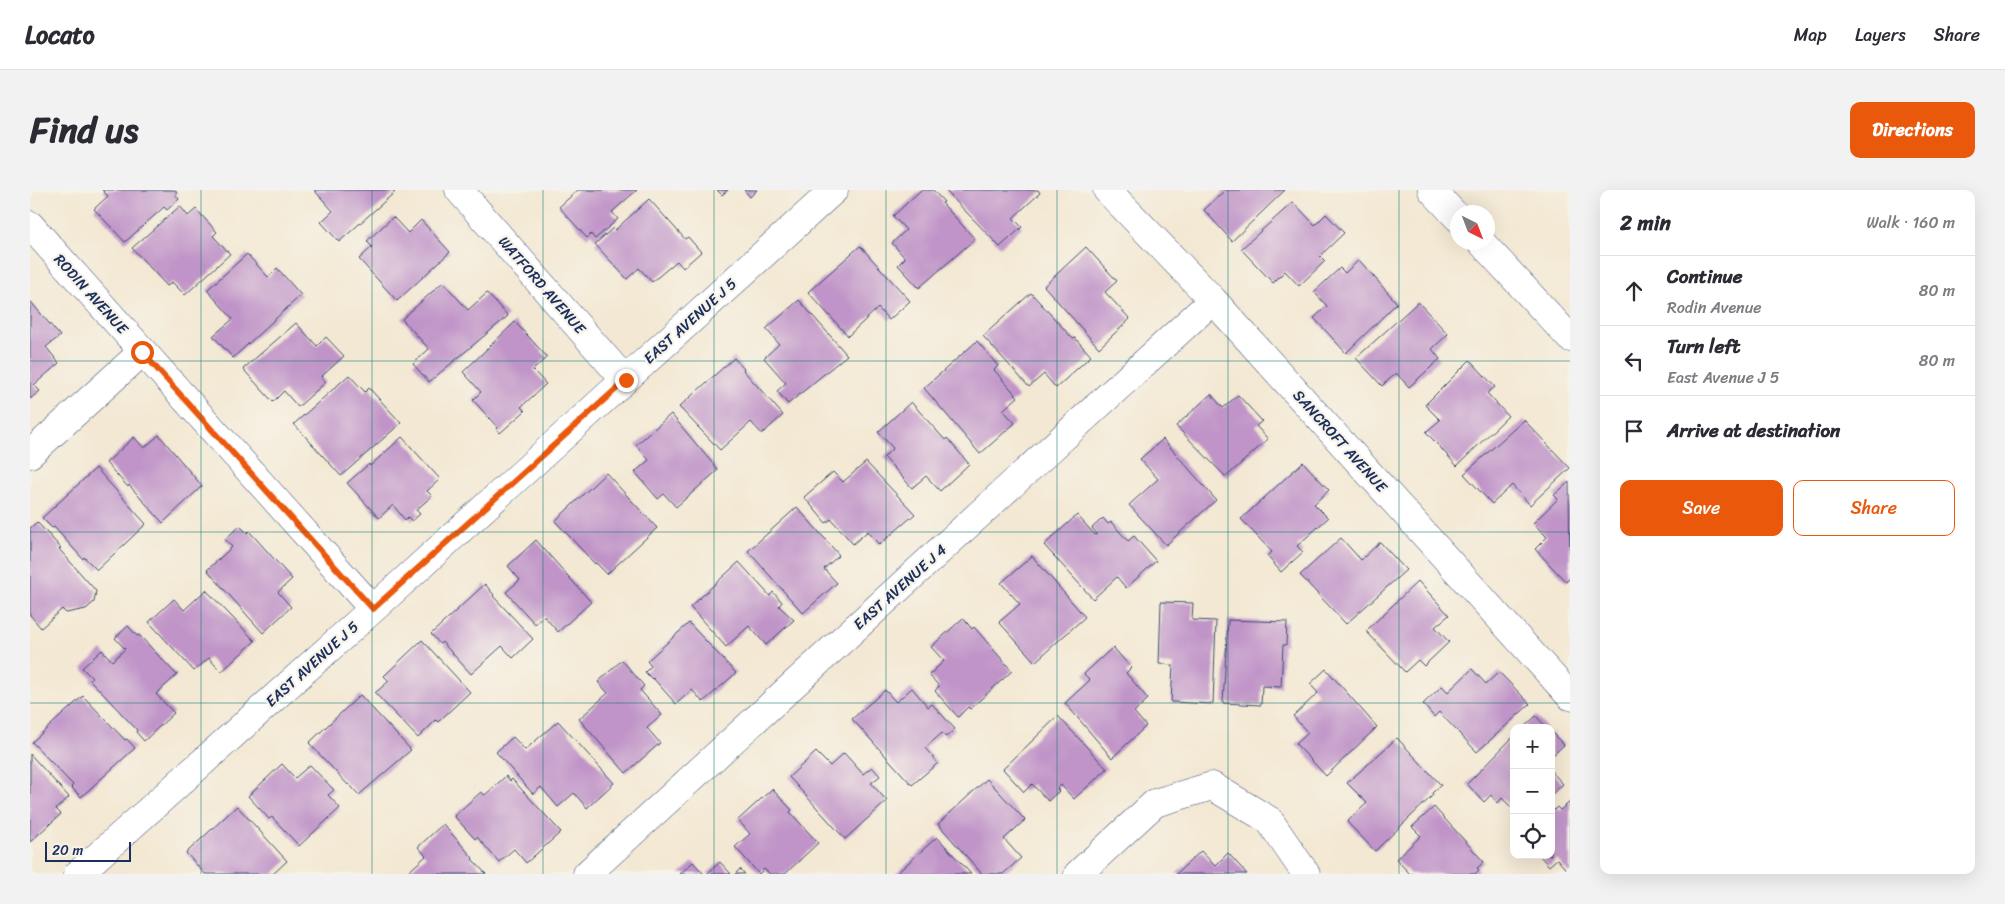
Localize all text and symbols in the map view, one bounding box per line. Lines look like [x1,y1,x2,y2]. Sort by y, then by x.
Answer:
text: Locato [25,14,95,56]
text: Map [1794,19,1827,51]
text: Layers [1855,19,1906,51]
text: Share [1934,19,1980,51]
text: Find us [30,99,138,161]
button: Directions [1850,102,1975,158]
text: 2 min [1620,204,1671,242]
north arrow [1450,205,1495,250]
text: Walk · 160 m [1866,208,1955,237]
street label: WATFORD AVENUE [492,230,593,341]
street label: RODIN AVENUE [47,248,136,342]
text: Continue [1667,260,1743,293]
street label: EAST AVENUE J 5 [637,272,743,370]
text: 80 m [1919,276,1955,305]
icon: ahead [1620,277,1648,305]
text: Rodin Avenue [1667,293,1762,322]
text: Turn left [1667,330,1740,363]
route start [131,341,154,364]
text: 80 m [1919,346,1955,375]
icon: left [1620,347,1648,375]
text: East Avenue J 5 [1667,363,1780,392]
route end [615,369,638,392]
street label: SANCROFT AVENUE [1286,383,1395,500]
text: Arrive at destination [1667,414,1840,447]
icon: arrive [1620,417,1648,445]
button: Save [1620,480,1783,536]
button: Share [1793,480,1955,536]
street label: EAST AVENUE J 4 [847,537,953,637]
street label: EAST AVENUE J 5 [259,615,365,713]
map controls [1510,724,1555,859]
button: + [1510,724,1555,769]
button: − [1510,769,1555,814]
button: locate [1510,814,1555,859]
text: 20 m [52,838,83,863]
scale bar [45,839,131,862]

